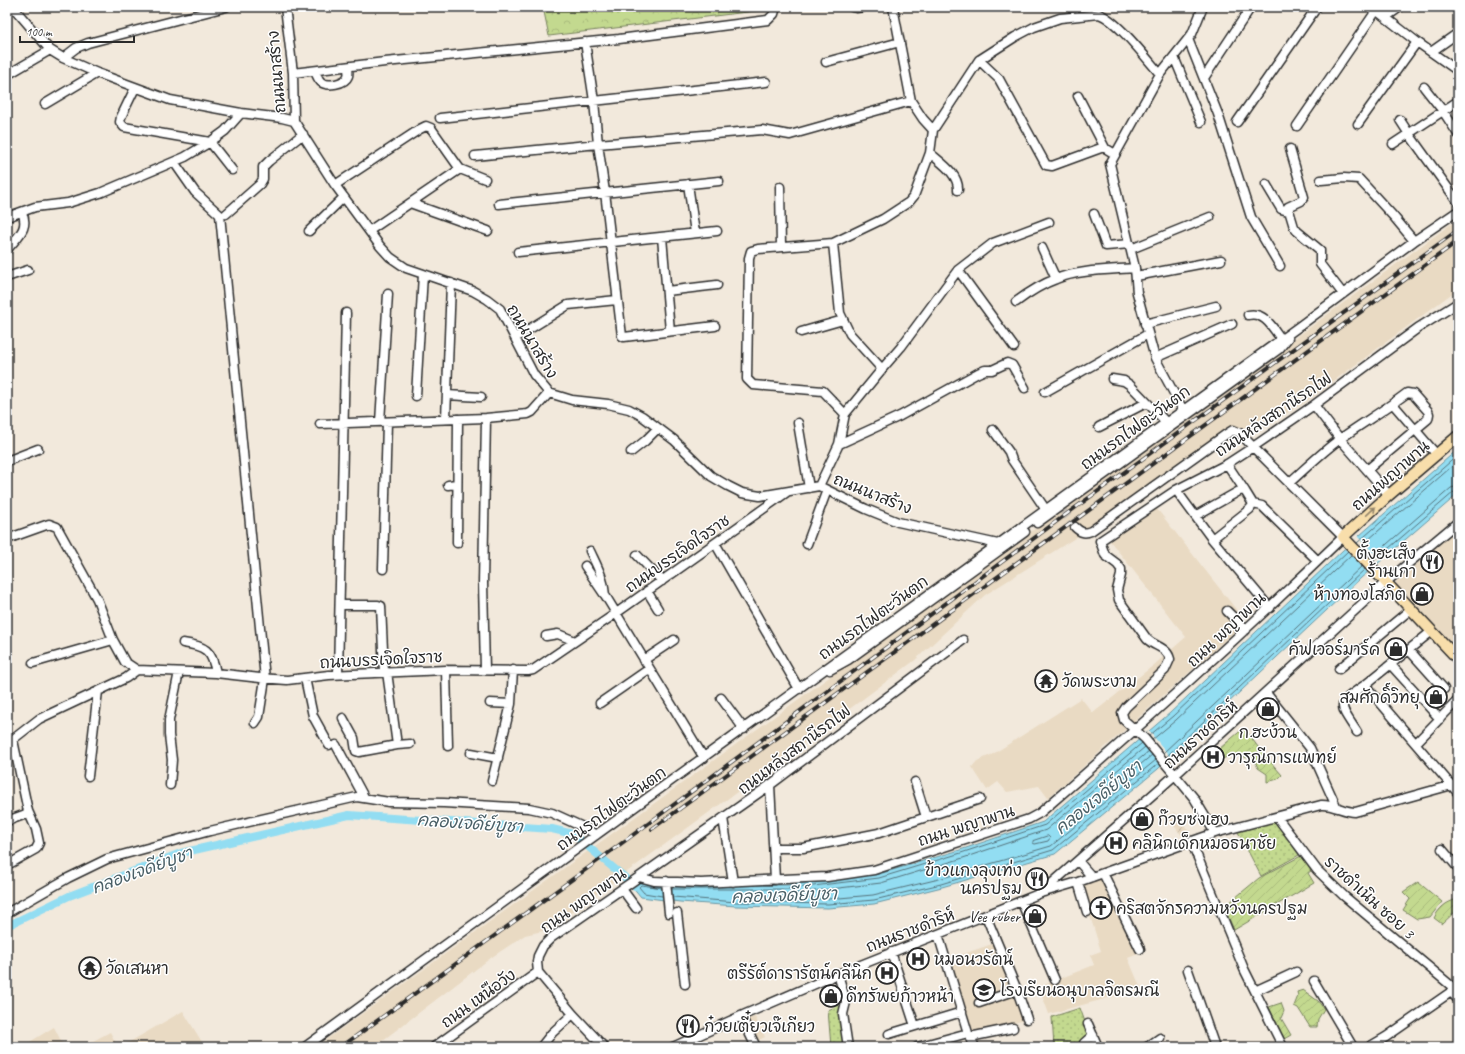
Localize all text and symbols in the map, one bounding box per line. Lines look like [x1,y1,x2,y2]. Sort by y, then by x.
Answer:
scale bar [20,18,134,44]
text: 100 m [26,24,53,40]
street label: ถนนนาสร้าง [262,30,291,114]
street label: ถนนนาสร้าง [502,300,563,382]
street label: ถนนหลังสถานีรถไฟ [1210,367,1336,461]
street label: ถนนรถไฟตะวันตก [1076,380,1194,474]
street label: ถนนพญาพาน [1347,436,1434,515]
street label: ถนนนาสร้าง [830,468,915,519]
one-way arrow [1366,506,1376,516]
street label: ถนนบรรเจิดใจราช [620,509,734,597]
place label: ตั้งฮะเส็ง ร้านเก่า [1356,539,1416,582]
restaurant icon: ตั้งฮะเส็ง ร้านเก่า [1419,549,1445,575]
street label: ถนนรถไฟตะวันตก [814,570,932,664]
shop icon: ห้างทองโสภิต [1409,581,1435,607]
place label: ห้างทองโสภิต [1314,583,1406,605]
street label: ถนน พญาพาน [1183,588,1270,671]
shop icon: คัฟเวอร์มาร์ค [1383,636,1409,662]
place label: คัฟเวอร์มาร์ค [1289,638,1380,660]
street label: ถนนบรรเจิดใจราช [319,645,443,673]
temple icon: วัดพระงาม [1033,668,1059,694]
place label: วัดพระงาม [1062,671,1137,692]
place label: สมศักดิ์วิทยุ [1339,682,1420,710]
shop icon: สมศักดิ์วิทยุ [1423,684,1449,710]
street label: ถนนราชดำริห์ [1158,694,1242,774]
shop icon: ก.ฮะง้วน [1255,696,1281,722]
street label: ถนนหลังสถานีรถไฟ [733,699,855,799]
place label: ก.ฮะง้วน [1239,722,1298,743]
hospital icon: วารุณีการแพทย์ [1200,744,1226,770]
place label: วารุณีการแพทย์ [1228,746,1337,770]
water label: คลองเจดีย์บูชา [1050,754,1149,840]
street label: ถนนรถไฟตะวันตก [552,761,670,855]
street label: ถนน พญาพาน [915,801,1018,851]
shop icon: ก๊วยซ่งเฮง [1129,806,1155,832]
water label: คลองเจดีย์บูชา [416,808,525,840]
place label: ก๊วยซ่งเฮง [1158,808,1229,830]
hospital icon: คลินิกเด็กหมอธนาชัย [1103,830,1129,856]
place label: คลินิกเด็กหมอธนาชัย [1132,832,1276,854]
water label: คลองเจดีย์บูชา [89,841,198,900]
street label: ราชดำเนิน ซอย 3 [1320,851,1420,945]
place label: ข้าวแกงลุงเท่ง นครปฐม [925,859,1022,900]
street label: ถนน พญาพาน [537,864,631,938]
restaurant icon: ข้าวแกงลุงเท่ง นครปฐม [1024,866,1050,892]
water label: คลองเจดีย์บูชา [731,882,839,910]
church icon: คริสตจักรความหวังนครปฐม [1088,895,1114,921]
place label: คริสตจักรความหวังนครปฐม [1116,898,1308,920]
street label: ถนนราชดำริห์ [862,903,958,957]
shop icon: Vee ruber [1022,903,1048,929]
place label: Vee ruber [969,907,1021,927]
hospital icon: หมอนวรัตน์ [905,946,931,972]
place label: หมอนวรัตน์ [934,948,1014,970]
temple icon: วัดเสนหา [77,955,103,981]
place label: วัดเสนหา [106,958,169,979]
hospital icon: ตรีรัต์ดารารัตน์คลีนิก [874,960,900,986]
place label: ตรีรัต์ดารารัตน์คลีนิก [727,962,872,984]
street label: ถนน เหนือวัง [436,963,520,1033]
school or university icon: โรงเรียนอนุบาลจิตรมณี [971,977,997,1003]
place label: โรงเรียนอนุบาลจิตรมณี [1000,979,1159,1003]
shop icon: ดีทรัพยก้าวหน้า [818,983,844,1009]
place label: ดีทรัพยก้าวหน้า [846,986,954,1007]
place label: ก๋วยเตี๋ยวเจ๊เกียว [704,1010,815,1037]
restaurant icon: ก๋วยเตี๋ยวเจ๊เกียว [675,1013,701,1039]

